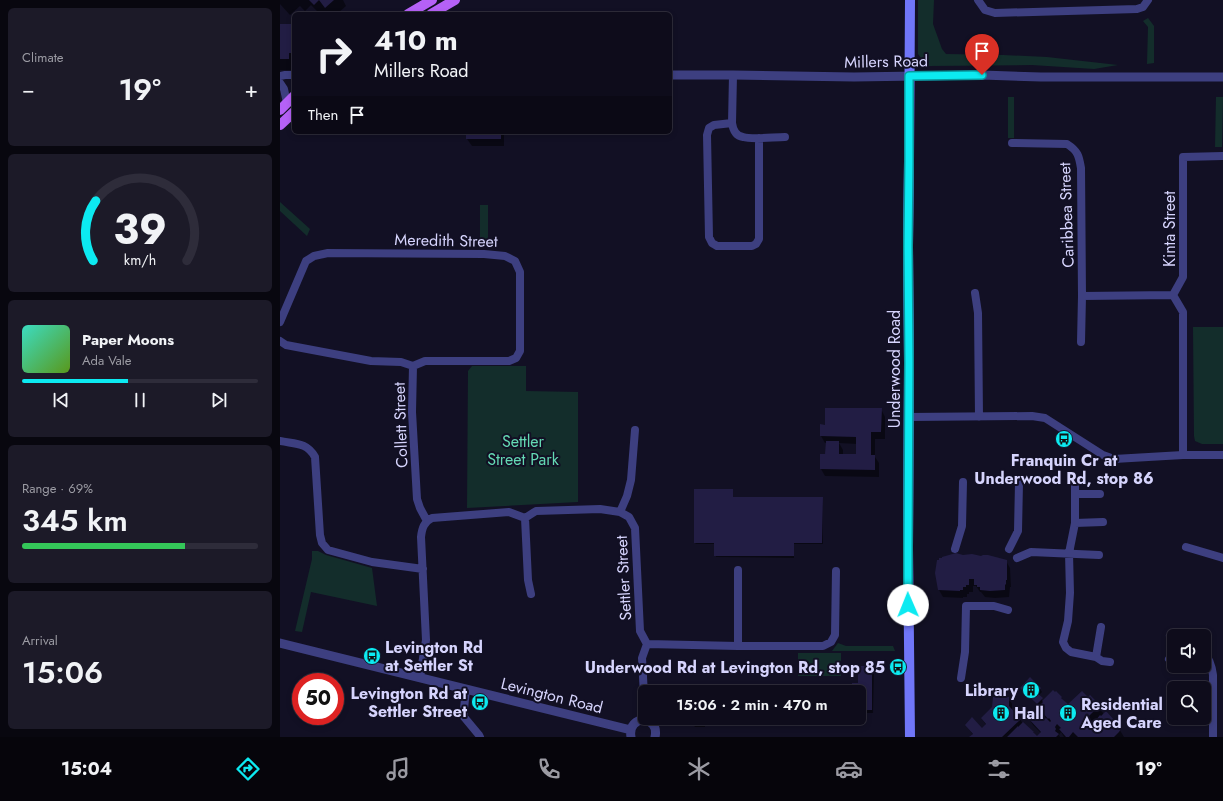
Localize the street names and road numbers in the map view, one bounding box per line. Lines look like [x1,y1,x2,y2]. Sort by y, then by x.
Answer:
street label: Millers Road [844,49,928,74]
street label: Caribbea Street [1053,162,1080,268]
street label: Kinta Street [1158,191,1181,267]
street label: Meredith Street [394,228,498,253]
street label: Underwood Road [883,310,906,428]
street label: Collett Street [388,381,413,468]
street label: Settler Street [610,535,637,621]
street label: Levington Road [499,672,605,719]

